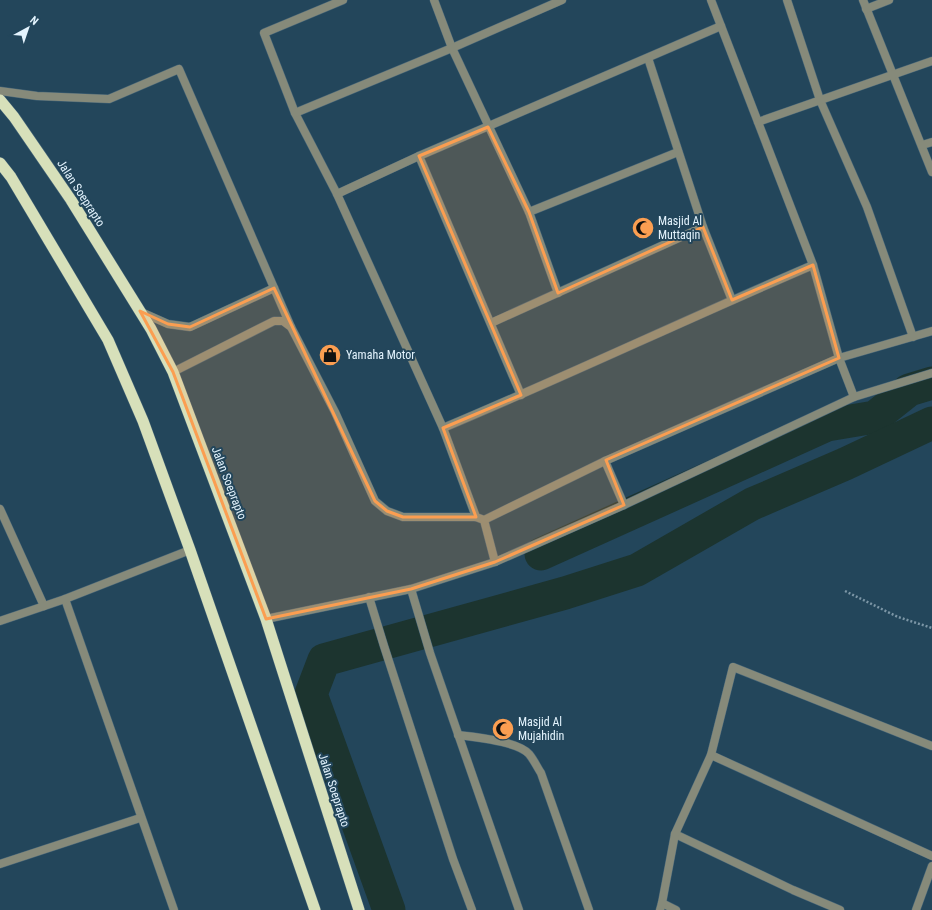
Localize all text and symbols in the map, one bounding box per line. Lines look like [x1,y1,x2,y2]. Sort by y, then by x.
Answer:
north arrow [8,8,48,48]
text: N [27,14,41,28]
street label: Jalan Soeprapto [54,157,108,229]
place label: Masjid Al Muttaqin [658,214,702,242]
mosque icon: Masjid Al Muttaqin [630,215,656,241]
shop icon: Yamaha Motor [317,342,343,368]
place label: Yamaha Motor [346,348,415,362]
street label: Jalan Soeprapto [209,445,249,521]
place label: Masjid Al Mujahidin [518,715,565,743]
mosque icon: Masjid Al Mujahidin [490,716,516,742]
street label: Jalan Soeprapto [315,751,353,829]

